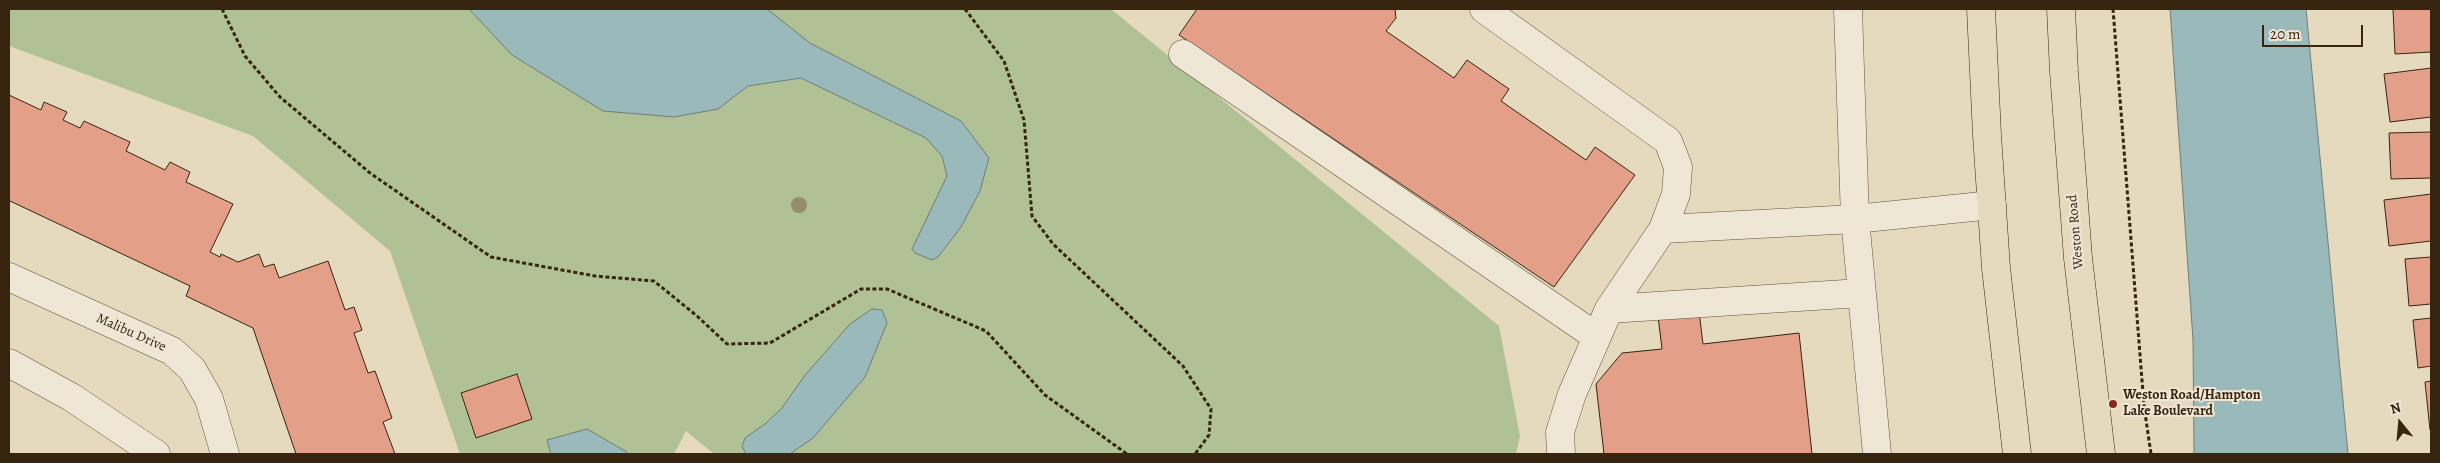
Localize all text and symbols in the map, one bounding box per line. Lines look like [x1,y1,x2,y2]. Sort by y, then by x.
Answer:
scale bar [2265,15,2366,47]
text: 20 m [2270,24,2301,44]
street label: Weston Road [2064,194,2088,270]
street label: Malibu Drive [94,310,168,356]
place label: Weston Road/Hampton Lake Boulevard [2123,388,2261,421]
marker: Weston Road/Hampton Lake Boulevard [2107,398,2119,410]
north arrow [2375,398,2425,448]
text: N [2388,398,2403,419]

